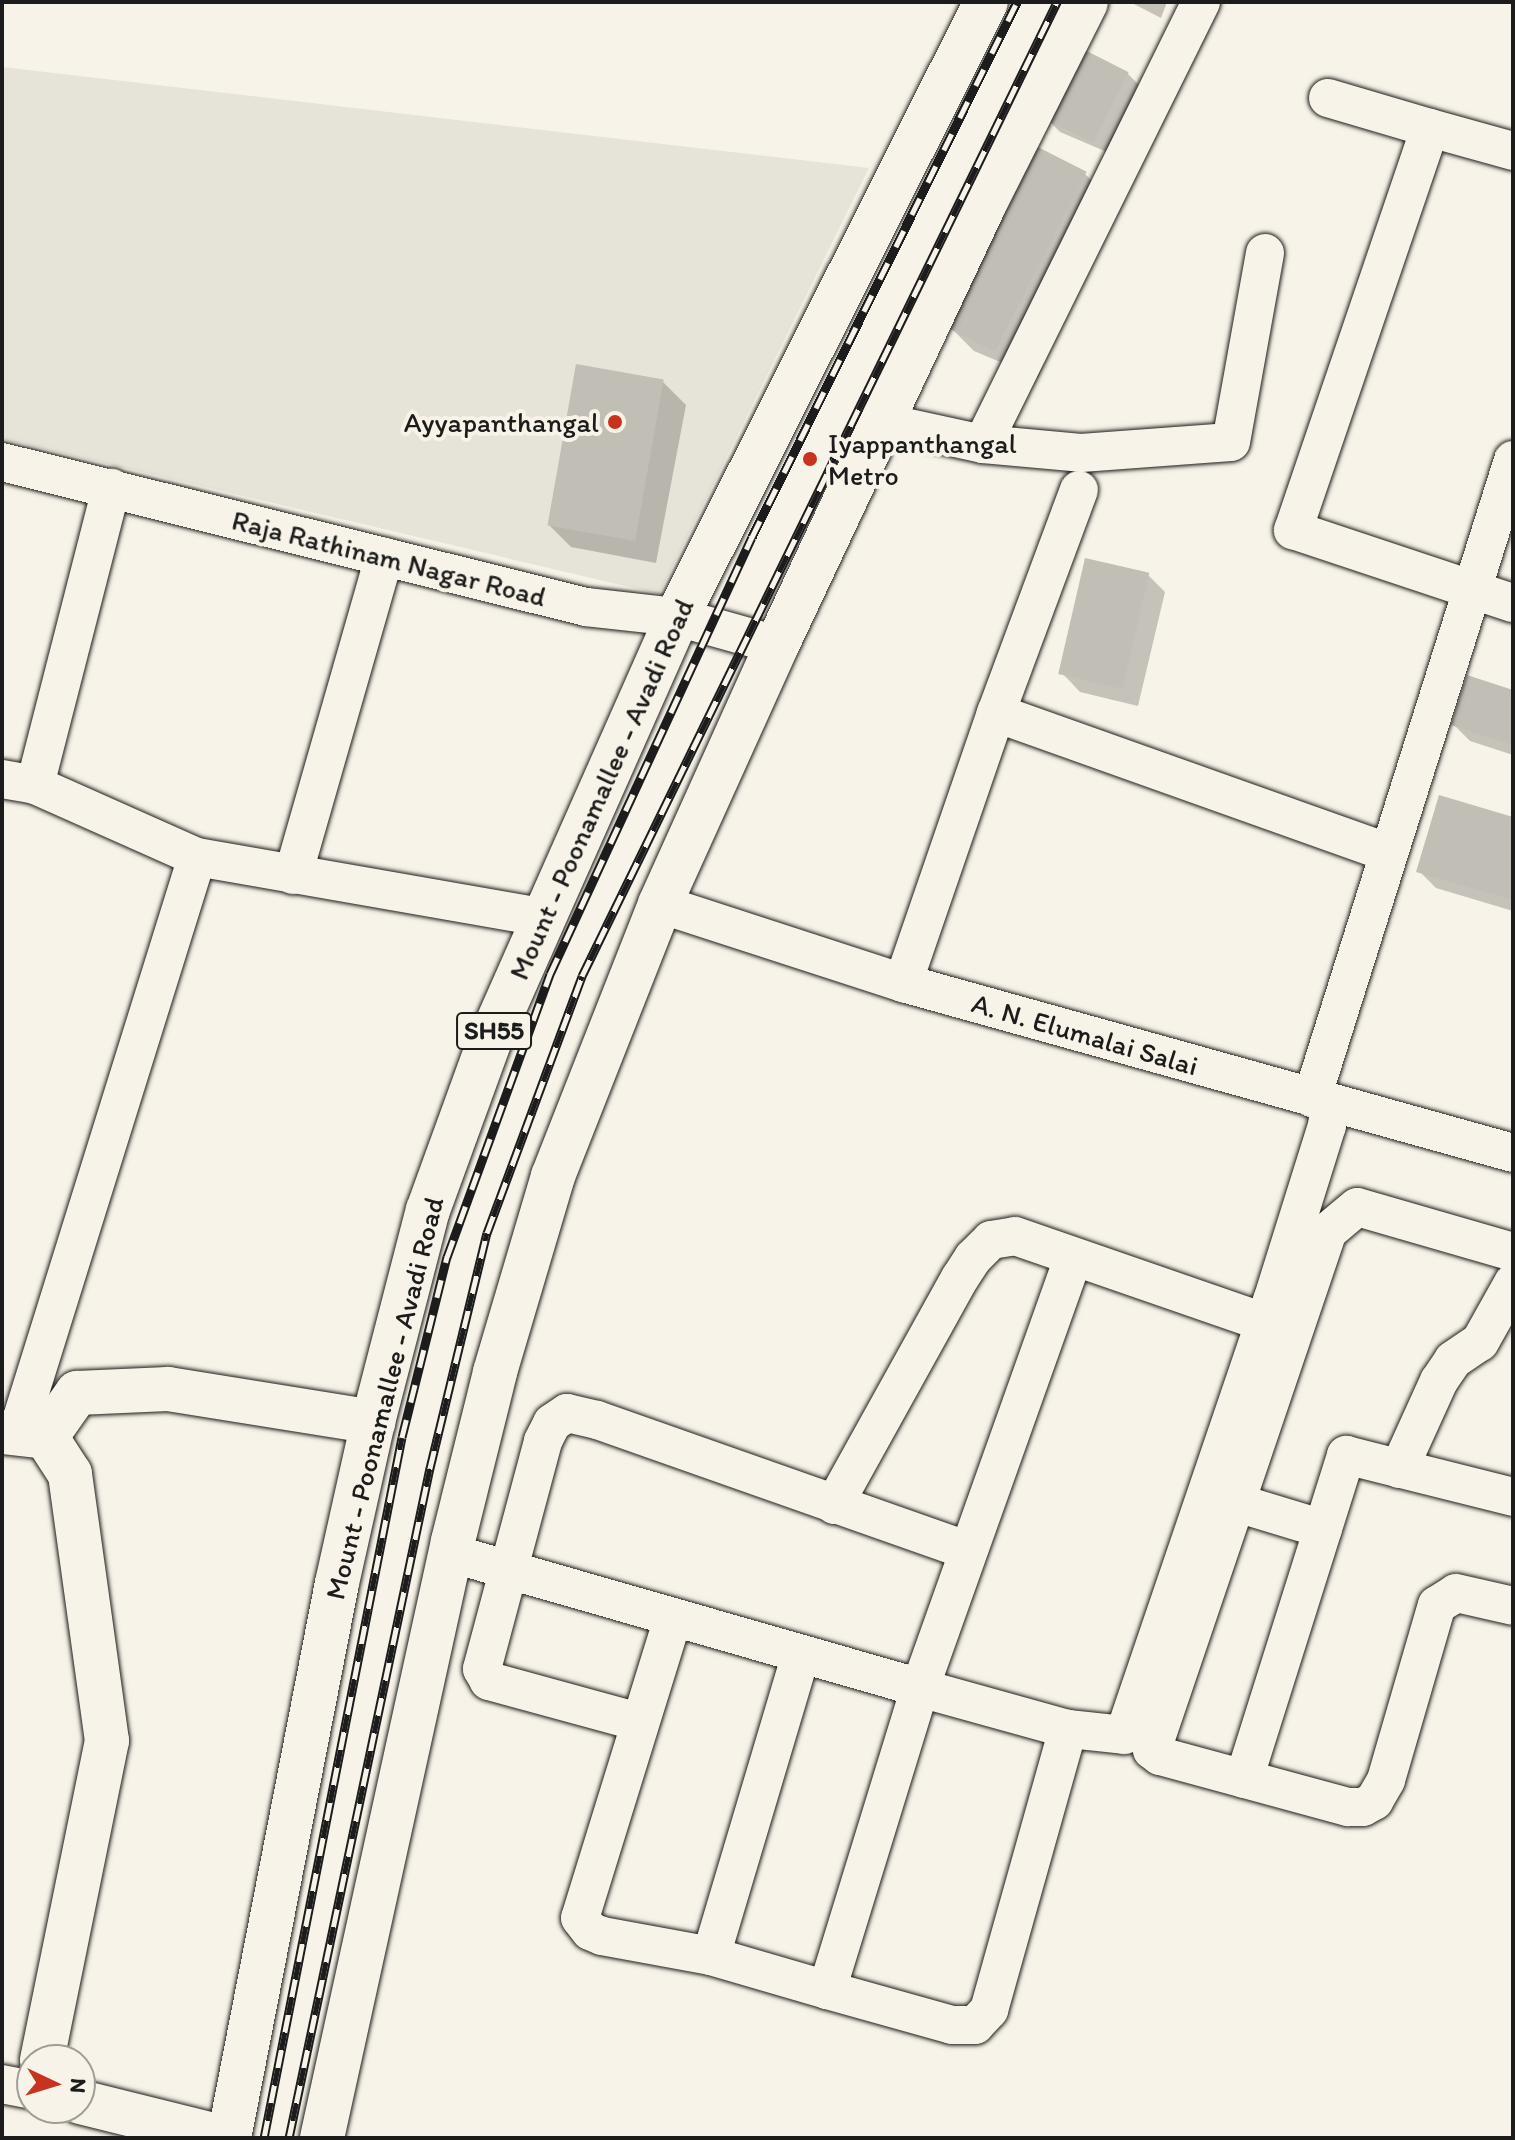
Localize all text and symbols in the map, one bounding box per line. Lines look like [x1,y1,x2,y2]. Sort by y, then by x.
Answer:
place label: Ayyapanthangal [404,405,599,439]
marker: Ayyapanthangal [606,413,624,431]
place label: Iyappanthangal Metro [828,426,1017,492]
marker: Iyappanthangal Metro [799,448,821,470]
street label: Raja Rathinam Nagar Road [229,503,549,613]
street label: Mount - Poonamallee - Avadi Road [502,593,700,985]
street label: A. N. Elumalai Salai [968,986,1202,1082]
road number: SH55 [456,1009,532,1053]
street label: Mount - Poonamallee - Avadi Road [318,1194,450,1602]
north arrow [16,2044,96,2124]
text: N [64,2077,92,2094]

